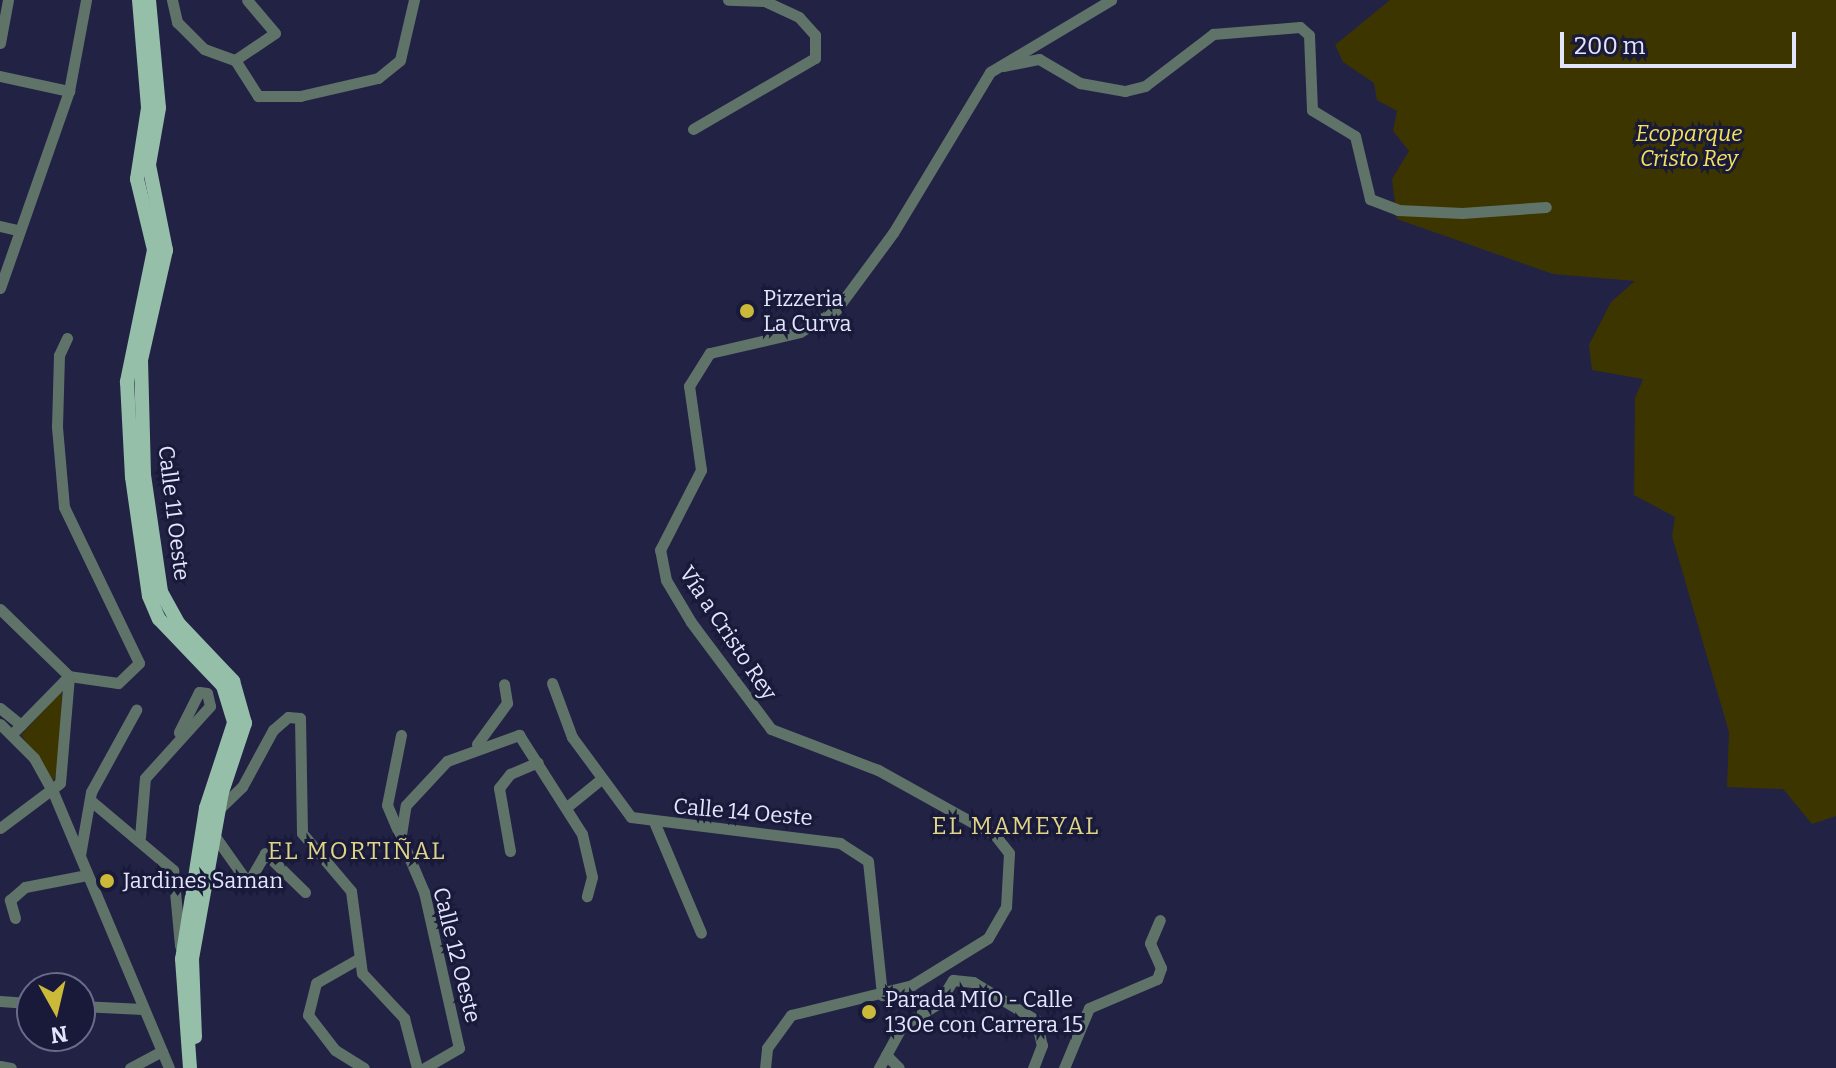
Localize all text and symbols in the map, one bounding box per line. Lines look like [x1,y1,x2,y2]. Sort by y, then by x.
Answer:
scale bar [1564,16,1800,66]
text: 200 m [1574,32,1646,60]
park label: Ecoparque Cristo Rey [1636,120,1742,172]
place label: Pizzeria La Curva [763,285,852,336]
marker: Pizzeria La Curva [738,302,756,320]
street label: Calle 11 Oeste [153,444,195,582]
street label: Vía a Cristo Rey [674,561,782,705]
street label: Calle 14 Oeste [672,793,814,831]
district label: EL MAMEYAL [932,813,1100,841]
district label: EL MORTIÑAL [267,838,447,866]
place label: Jardines Saman [123,868,283,894]
marker: Jardines Saman [98,872,116,890]
street label: Calle 12 Oeste [427,885,487,1025]
north arrow [16,972,96,1052]
place label: Parada MIO - Calle 13Oe con Carrera 15 [885,986,1083,1038]
marker: Parada MIO - Calle 13Oe con Carrera 15 [860,1003,878,1021]
text: N [49,1020,69,1049]

